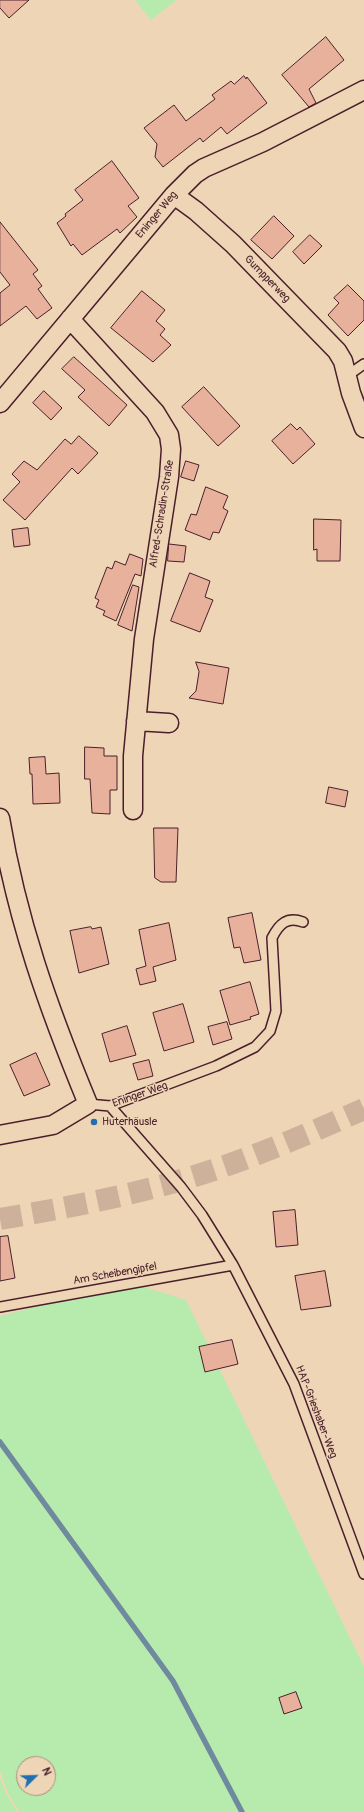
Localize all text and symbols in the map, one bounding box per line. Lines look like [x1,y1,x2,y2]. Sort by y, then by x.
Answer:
street label: Eninger Weg [133,189,181,241]
street label: Gumpperweg [241,253,293,305]
street label: Alfred-Schradin-Straße [147,459,177,569]
street label: Eninger Weg [111,1079,169,1111]
place label: Huterhäusle [102,1115,157,1129]
marker: Huterhäusle [89,1117,99,1127]
street label: Am Scheibengipfel [72,1260,158,1288]
street label: HAP-Grieshaber-Weg [292,1364,340,1460]
north arrow [16,1756,56,1796]
text: N [39,1766,54,1777]

